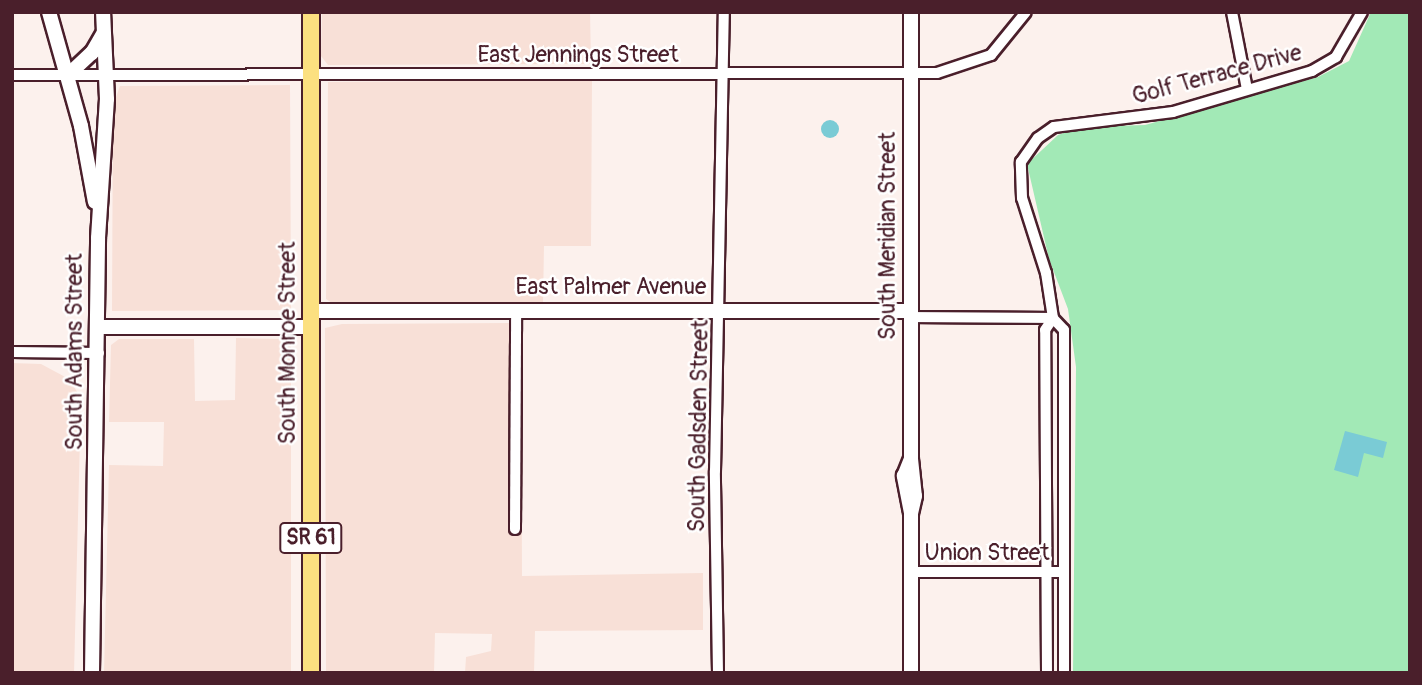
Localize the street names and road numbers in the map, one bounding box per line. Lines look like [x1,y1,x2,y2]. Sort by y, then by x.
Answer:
street label: Golf Terrace Drive [1129,39,1305,111]
street label: East Jennings Street [477,41,679,69]
street label: South Meridian Street [874,132,902,340]
street label: South Monroe Street [274,242,302,444]
street label: South Adams Street [61,253,89,451]
street label: East Palmer Avenue [516,273,706,301]
street label: South Gadsden Street [683,319,715,533]
road number: SR 61 [278,520,344,556]
street label: Union Street [925,539,1049,567]

